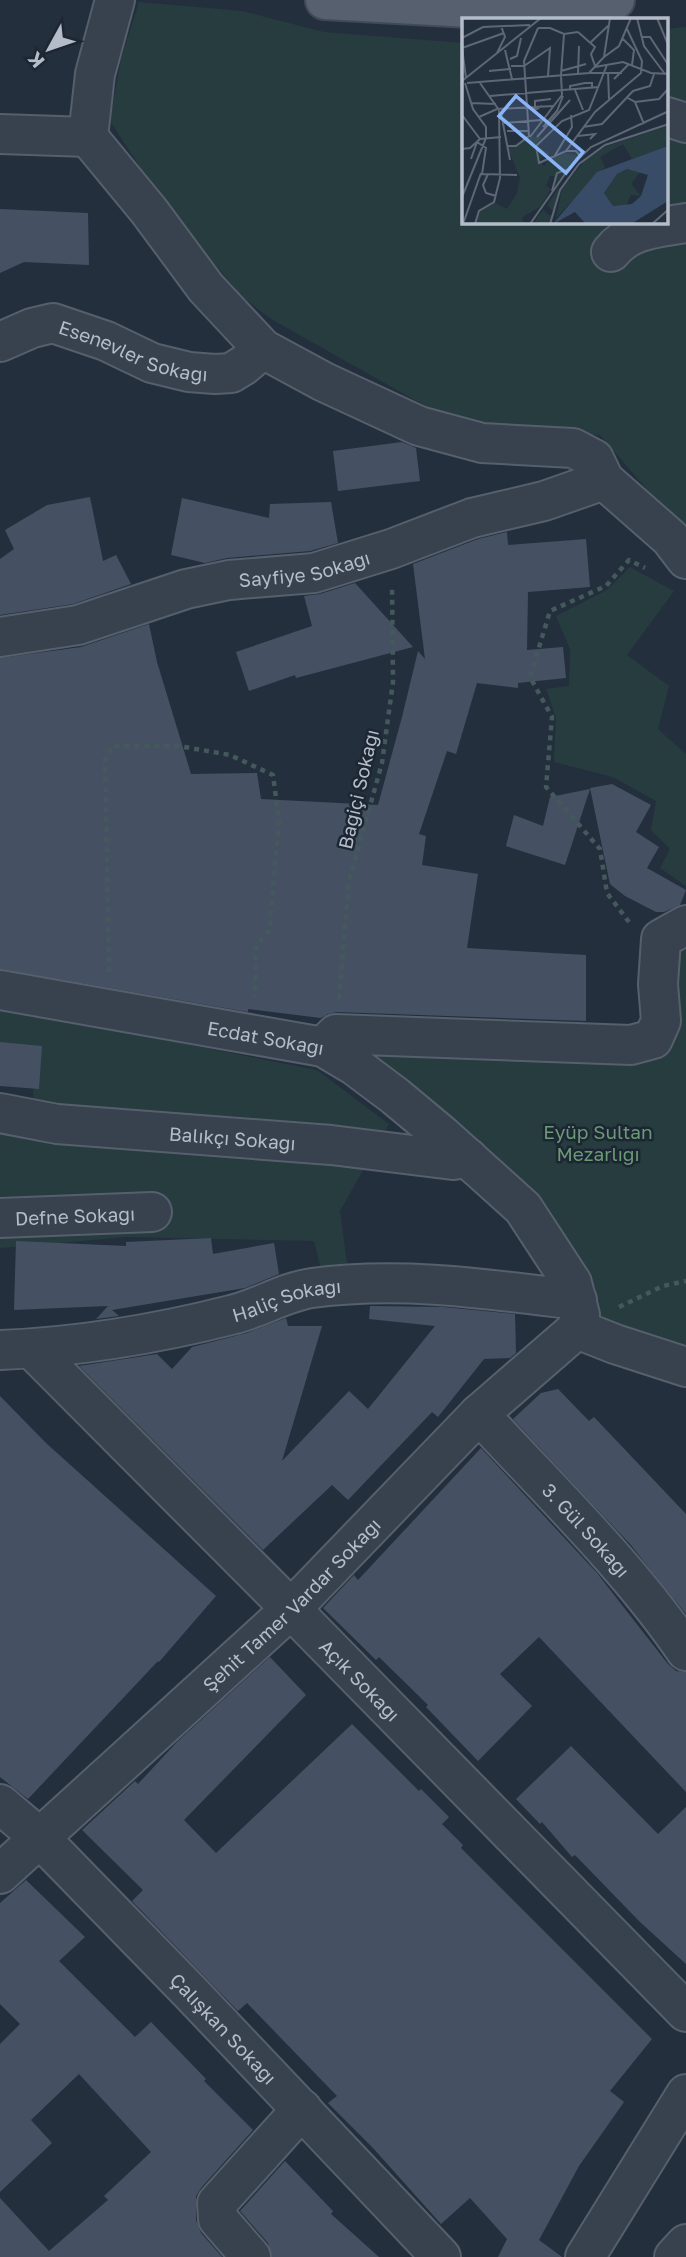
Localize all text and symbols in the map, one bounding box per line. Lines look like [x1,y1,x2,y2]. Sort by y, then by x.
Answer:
north arrow [14,14,84,84]
inset map [462,18,668,224]
text: K [22,47,49,73]
street label: Esenevler Sokağı [56,314,208,385]
street label: Sayfiye Sokağı [238,545,372,591]
street label: Bağiçi Sokağı [333,727,383,851]
street label: Ecdat Sokağı [206,1015,326,1059]
park label: Eyüp Sultan Mezarlığı [543,1120,653,1165]
street label: Balıkçı Sokağı [168,1121,297,1154]
street label: Defne Sokağı [14,1201,135,1229]
street label: Haliç Sokağı [229,1273,342,1326]
street label: 3. Gül Sokağı [538,1478,635,1581]
street label: Şehit Tamer Vardar Sokağı [197,1512,385,1696]
street label: Açık Sokağı [315,1634,405,1725]
street label: Çalışkan Sokağı [166,1968,282,2088]

